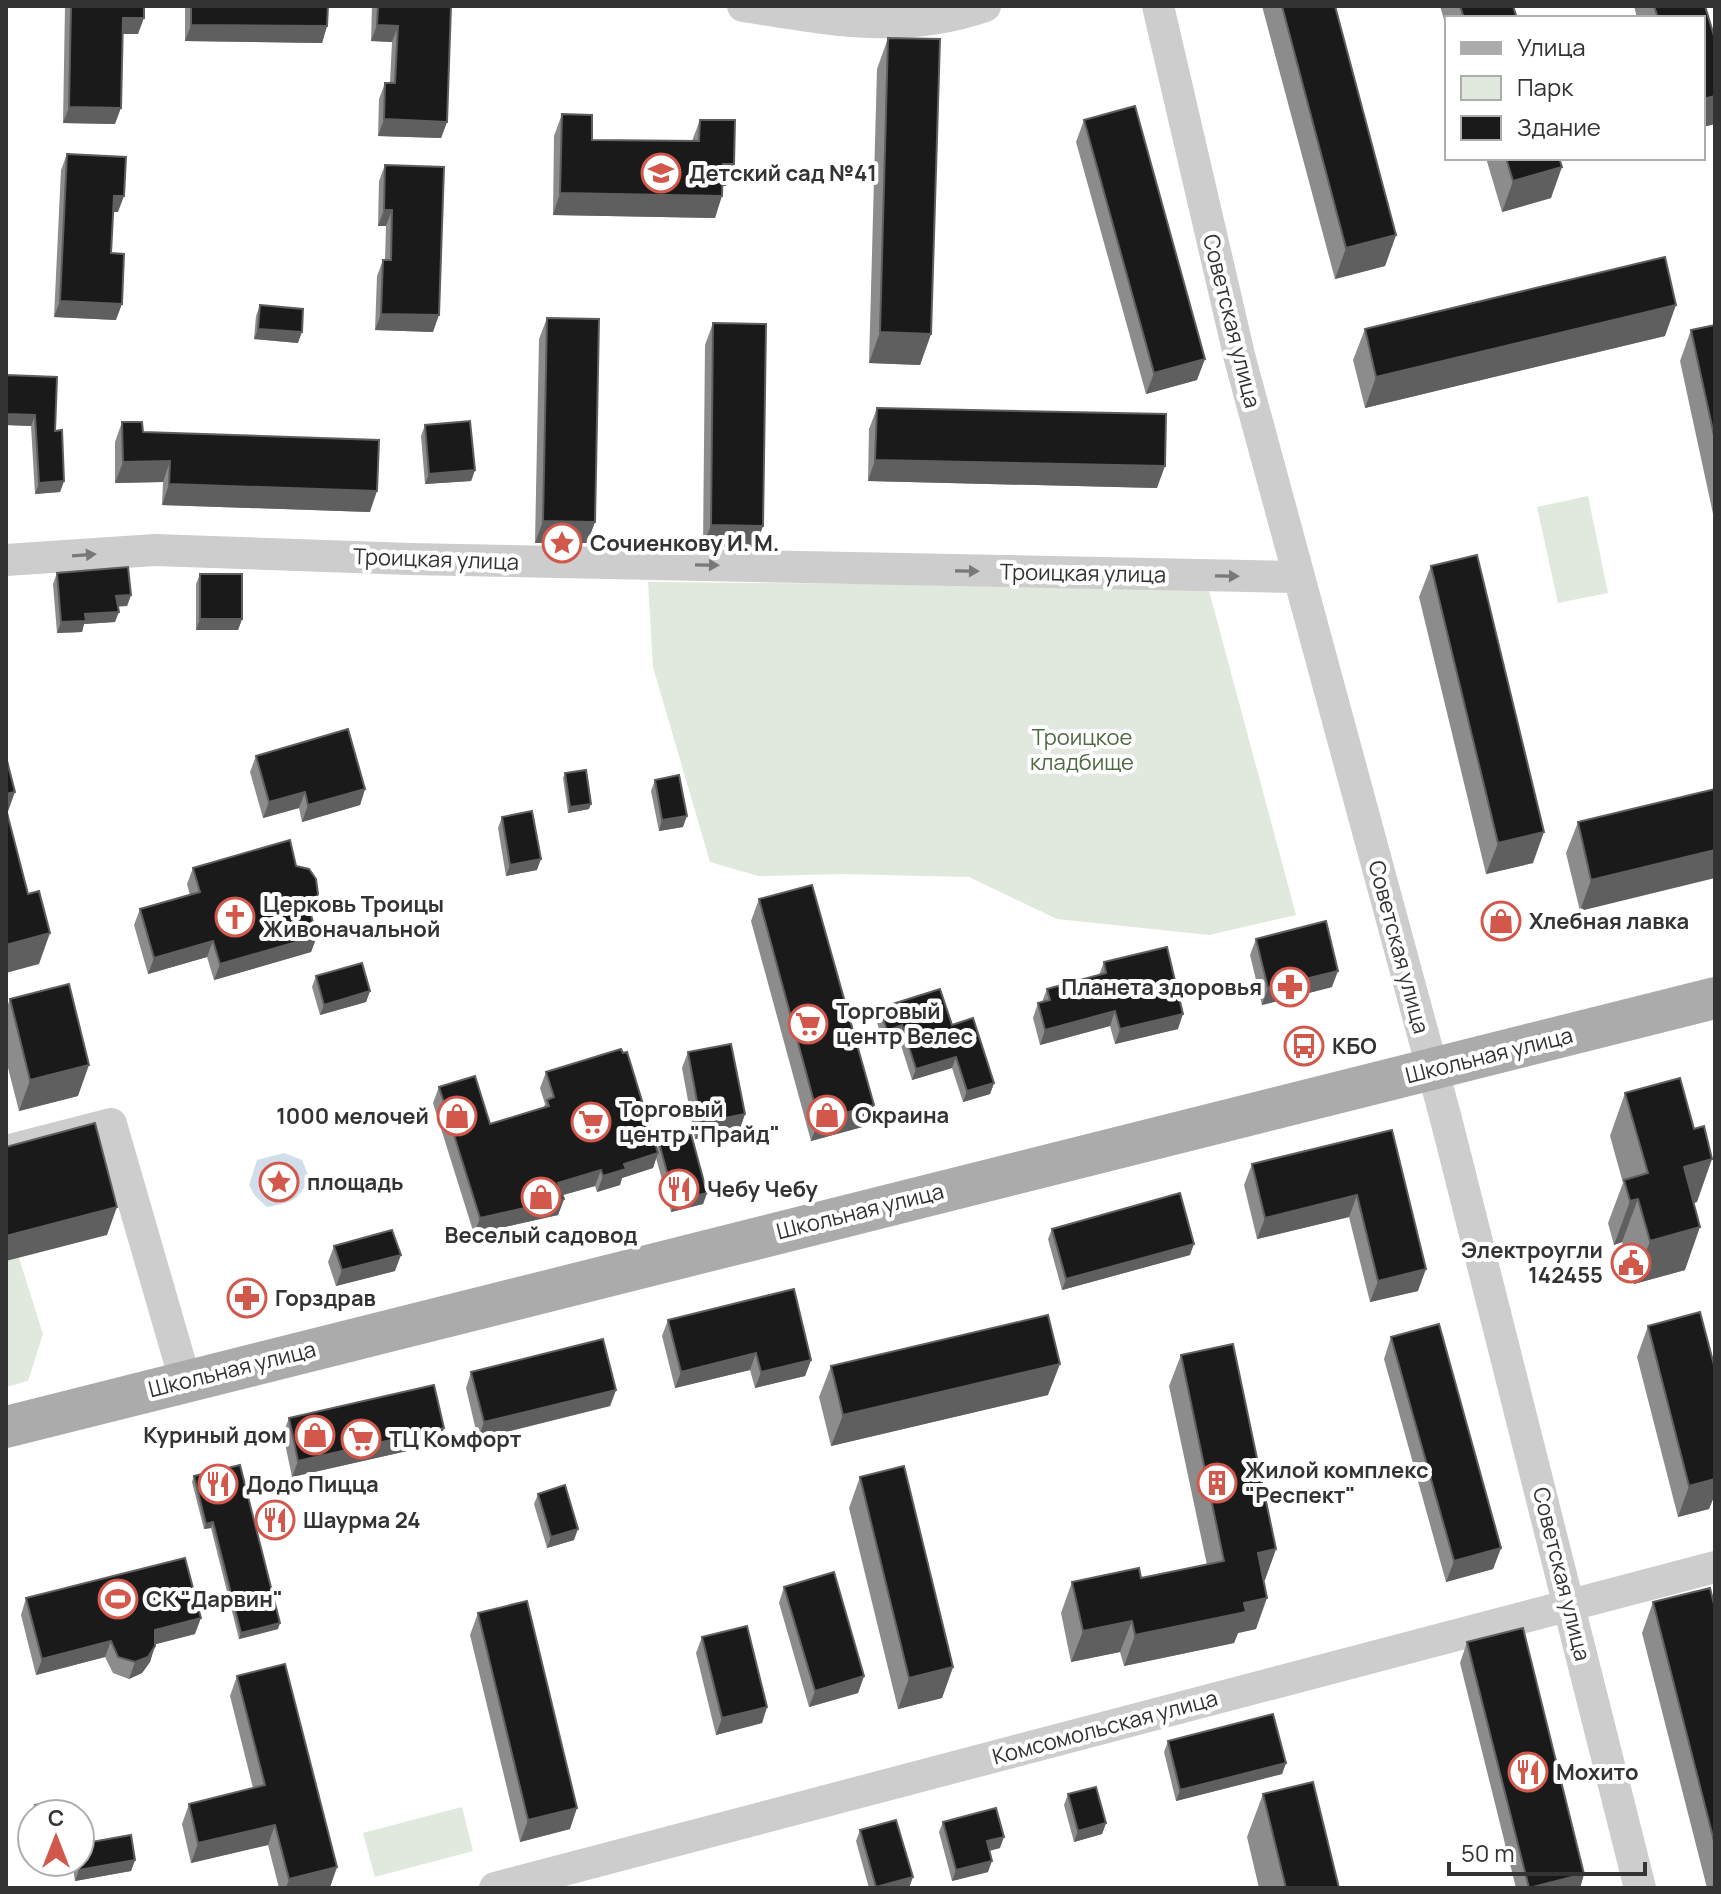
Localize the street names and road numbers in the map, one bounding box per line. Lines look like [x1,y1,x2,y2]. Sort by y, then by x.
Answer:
street label: Советская улица [1196,231,1268,411]
street label: Троицкая улица [353,541,519,577]
street label: Троицкая улица [1000,557,1166,589]
street label: Советская улица [1361,857,1437,1037]
street label: Школьная улица [1402,1020,1576,1090]
street label: Школьная улица [773,1176,947,1246]
street label: Школьная улица [145,1334,319,1404]
street label: Советская улица [1526,1484,1598,1664]
street label: Комсомольская улица [989,1682,1221,1772]

